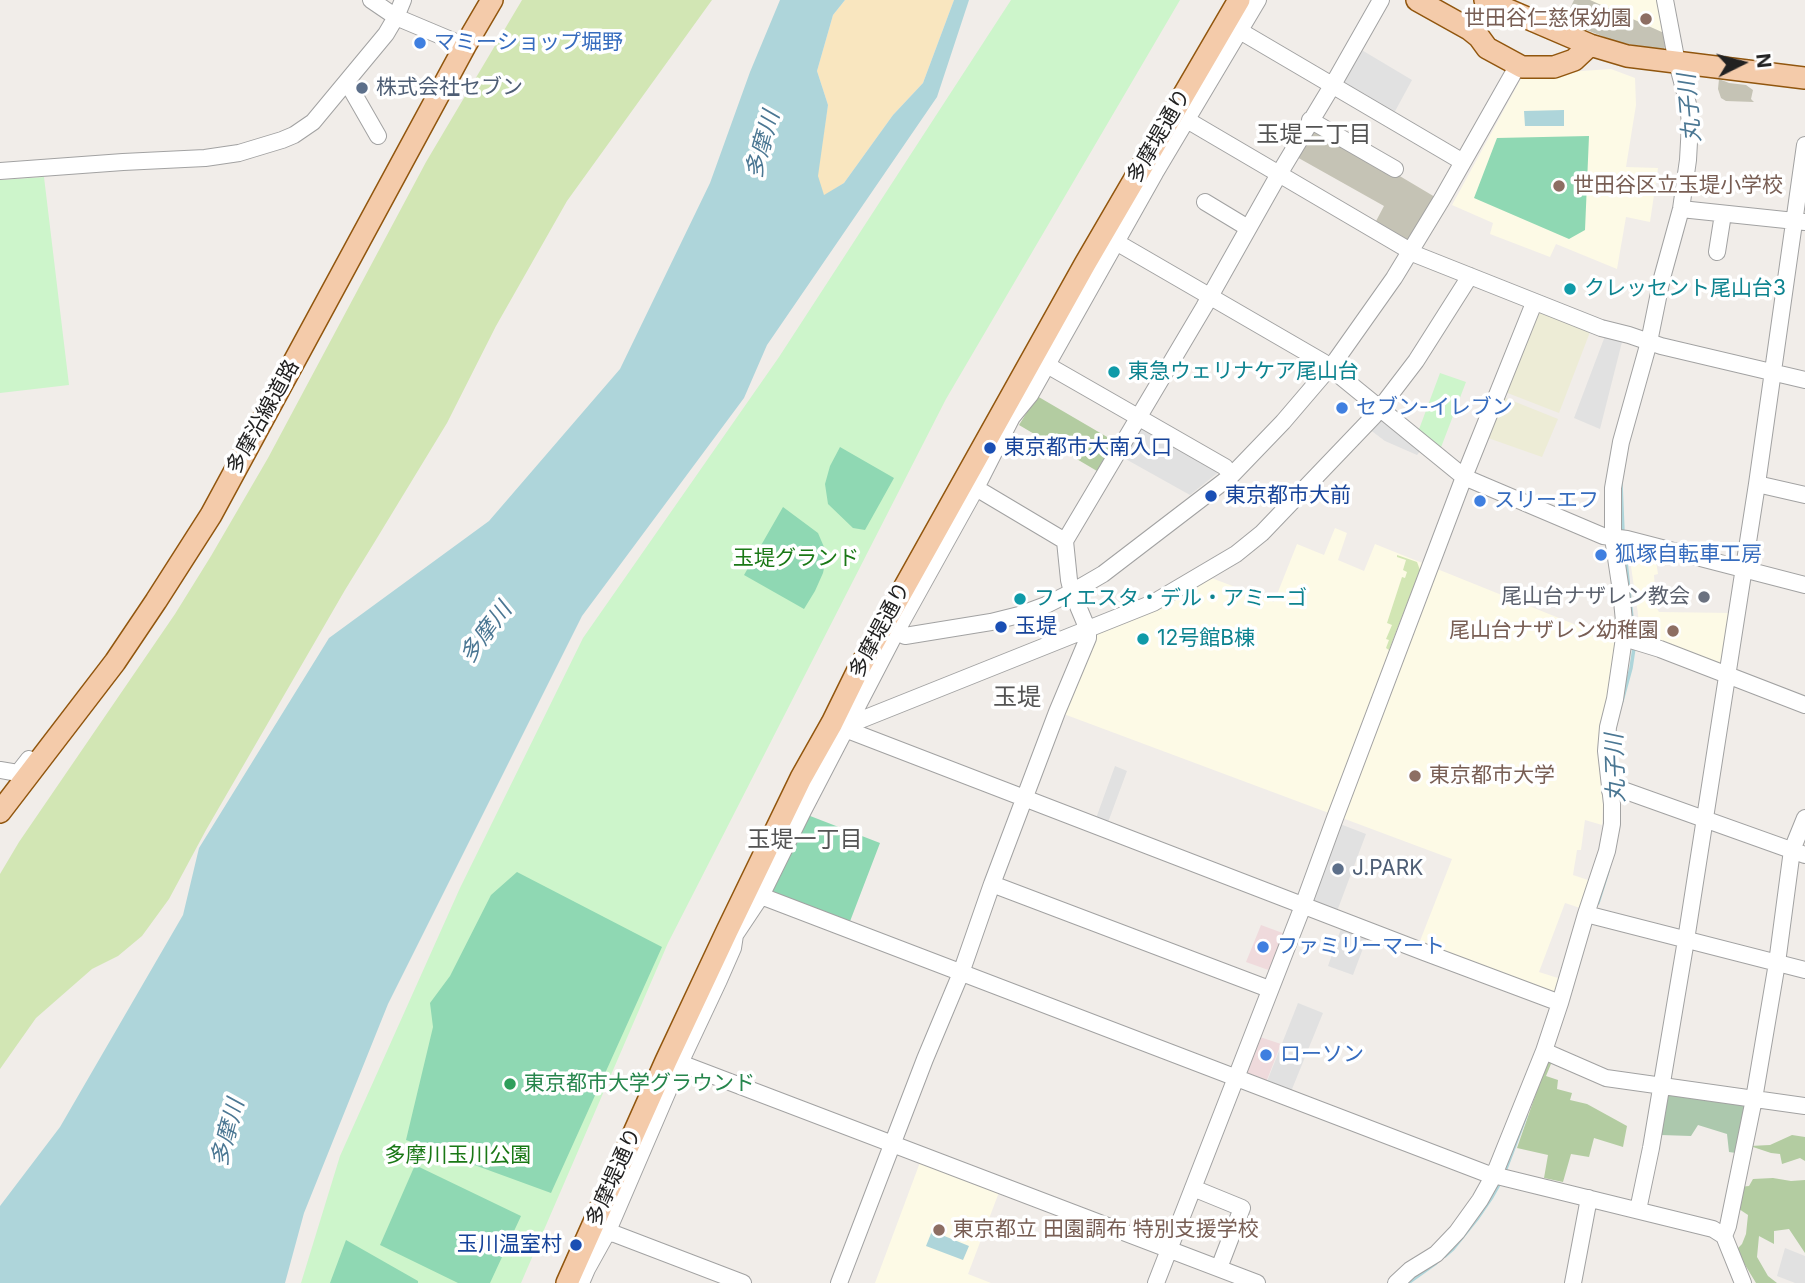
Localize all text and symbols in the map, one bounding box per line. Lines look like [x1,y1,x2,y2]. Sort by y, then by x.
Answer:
place label: 世田谷仁慈保幼園 [1464,6,1632,32]
marker: 世田谷仁慈保幼園 [1638,11,1654,27]
north arrow [1707,28,1777,98]
place label: マミーショップ堀野 [434,30,623,56]
marker: マミーショップ堀野 [412,35,428,51]
text: N [1751,52,1776,69]
water label: 丸子川 [1673,72,1707,144]
place label: 株式会社セブン [376,75,523,101]
marker: 株式会社セブン [354,80,370,96]
street label: 多摩堤通り [1122,84,1196,188]
water label: 多摩川 [740,108,786,182]
district label: 玉堤二丁目 [1257,121,1371,149]
place label: 世田谷区立玉堤小学校 [1573,173,1783,199]
marker: 世田谷区立玉堤小学校 [1551,178,1567,194]
place label: クレッセント尾山台3 [1584,276,1786,302]
marker: クレッセント尾山台3 [1562,281,1578,297]
street label: 多摩沿線道路 [221,356,305,478]
place label: 東急ウェリナケア尾山台 [1128,359,1359,385]
marker: 東急ウェリナケア尾山台 [1106,364,1122,380]
place label: セブン-イレブン [1356,395,1513,421]
marker: セブン-イレブン [1334,400,1350,416]
place label: 東京都市大南入口 [1004,435,1172,461]
marker: 東京都市大南入口 [982,440,998,456]
place label: 東京都市大前 [1225,483,1351,509]
marker: 東京都市大前 [1203,488,1219,504]
place label: スリーエフ [1494,488,1599,514]
marker: スリーエフ [1472,493,1488,509]
place label: 狐塚自転車工房 [1615,542,1762,568]
park label: 玉堤グランド [733,546,859,572]
marker: 狐塚自転車工房 [1593,547,1609,563]
street label: 多摩堤通り [844,578,916,682]
place label: 尾山台ナザレン教会 [1501,584,1690,610]
place label: フィエスタ・デル・アミーゴ [1034,586,1307,612]
marker: 尾山台ナザレン教会 [1696,589,1712,605]
marker: フィエスタ・デル・アミーゴ [1012,591,1028,607]
water label: 多摩川 [454,597,518,669]
place label: 玉堤 [1015,614,1057,640]
place label: 尾山台ナザレン幼稚園 [1449,618,1659,644]
marker: 玉堤 [993,619,1009,635]
marker: 尾山台ナザレン幼稚園 [1665,623,1681,639]
place label: 12号館B棟 [1157,626,1255,652]
marker: 12号館B棟 [1135,631,1151,647]
district label: 玉堤 [993,684,1041,712]
water label: 丸子川 [1601,733,1631,803]
place label: 東京都市大学 [1429,763,1555,789]
marker: 東京都市大学 [1407,768,1423,784]
district label: 玉堤一丁目 [748,826,862,854]
place label: J.PARK [1352,856,1423,882]
marker: J.PARK [1330,861,1346,877]
place label: ファミリーマート [1277,934,1445,960]
marker: ファミリーマート [1255,939,1271,955]
place label: ローソン [1280,1042,1364,1068]
marker: ローソン [1258,1047,1274,1063]
place label: 東京都市大学グラウンド [524,1071,755,1097]
marker: 東京都市大学グラウンド [502,1076,518,1092]
water label: 多摩川 [206,1096,250,1170]
street label: 多摩堤通り [581,1124,647,1230]
park label: 多摩川玉川公園 [385,1143,531,1169]
place label: 東京都立 田園調布 特別支援学校 [953,1217,1259,1243]
marker: 東京都立 田園調布 特別支援学校 [931,1222,947,1238]
place label: 玉川温室村 [457,1232,562,1258]
marker: 玉川温室村 [568,1237,584,1253]

